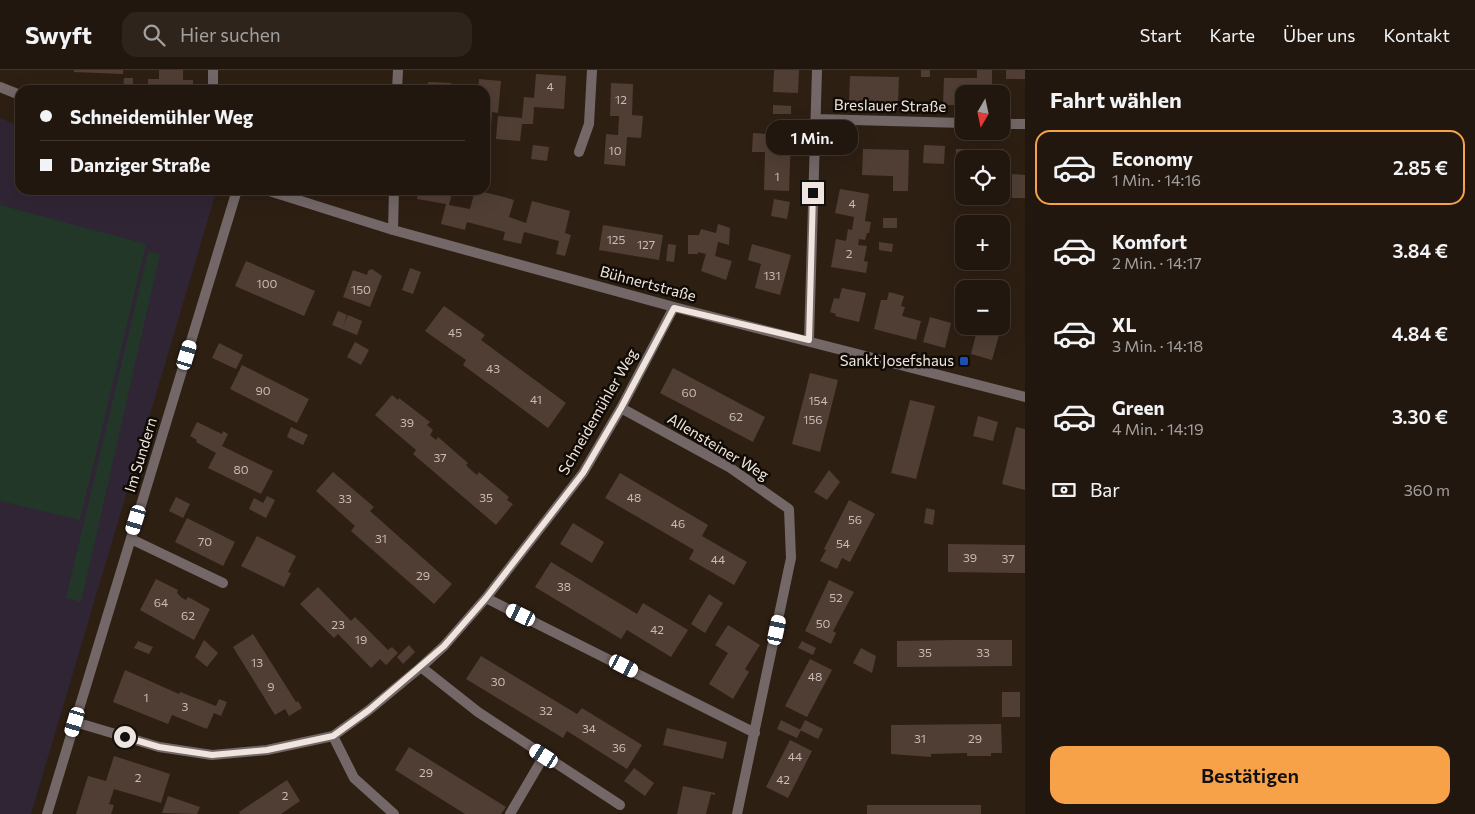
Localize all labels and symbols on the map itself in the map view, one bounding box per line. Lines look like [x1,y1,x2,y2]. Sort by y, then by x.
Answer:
house number: 4 [546,79,554,93]
north arrow [955,85,1010,140]
house number: 12 [615,92,627,106]
street label: Breslauer Straße [834,95,946,115]
callout: 1 Min. [767,121,859,156]
house number: 10 [609,143,622,157]
house number: 1 [774,169,780,183]
route end [802,182,824,204]
house number: 4 [848,196,856,210]
house number: 125 [607,232,625,246]
house number: 127 [637,237,655,251]
house number: 2 [846,246,853,260]
street label: Bühnertstraße [598,262,698,305]
house number: 131 [763,268,781,282]
house number: 100 [257,276,278,290]
house number: 150 [351,282,371,296]
house number: 45 [448,325,462,339]
car [175,338,198,372]
street label: Schneidemühler Weg [554,345,641,478]
place label: Sankt Josefshaus [840,351,954,369]
marker: Sankt Josefshaus [958,355,970,367]
house number: 43 [486,361,500,375]
house number: 90 [255,383,271,397]
house number: 60 [681,385,697,399]
house number: 41 [530,392,542,406]
house number: 154 [808,393,828,407]
street label: Allensteiner Weg [665,409,772,483]
house number: 62 [729,409,743,423]
house number: 156 [803,412,823,426]
street label: Im Sundern [120,415,160,494]
house number: 39 [400,415,414,429]
house number: 37 [433,450,447,464]
house number: 80 [233,462,249,476]
house number: 35 [479,490,493,504]
house number: 48 [627,490,641,504]
house number: 33 [338,491,352,505]
car [124,503,147,537]
house number: 56 [848,512,862,526]
house number: 46 [671,516,685,530]
house number: 31 [375,531,387,545]
house number: 70 [198,534,212,548]
house number: 54 [836,536,850,550]
house number: 39 [963,550,977,564]
house number: 37 [1001,551,1015,565]
house number: 44 [711,552,725,566]
house number: 29 [416,568,430,582]
house number: 38 [557,579,571,593]
house number: 52 [829,590,843,604]
house number: 64 [154,595,168,609]
car [504,602,537,628]
house number: 62 [181,608,195,622]
car [766,614,787,646]
house number: 50 [816,616,831,630]
house number: 23 [331,617,345,631]
house number: 42 [650,622,664,636]
house number: 19 [355,632,367,646]
house number: 35 [918,645,932,659]
house number: 33 [976,645,990,659]
car [607,653,640,679]
house number: 13 [251,655,263,669]
house number: 48 [808,669,822,683]
house number: 30 [491,674,506,688]
house number: 9 [267,679,275,693]
house number: 1 [143,690,149,704]
house number: 3 [182,699,189,713]
house number: 32 [539,703,553,717]
car [63,705,86,739]
house number: 34 [582,721,596,735]
route start [114,726,136,748]
house number: 31 [914,731,926,745]
house number: 29 [968,731,982,745]
house number: 36 [612,740,626,754]
car [527,742,560,770]
house number: 44 [788,749,802,763]
house number: 29 [419,765,433,779]
house number: 2 [135,770,142,784]
house number: 42 [776,772,790,786]
house number: 2 [282,788,289,802]

